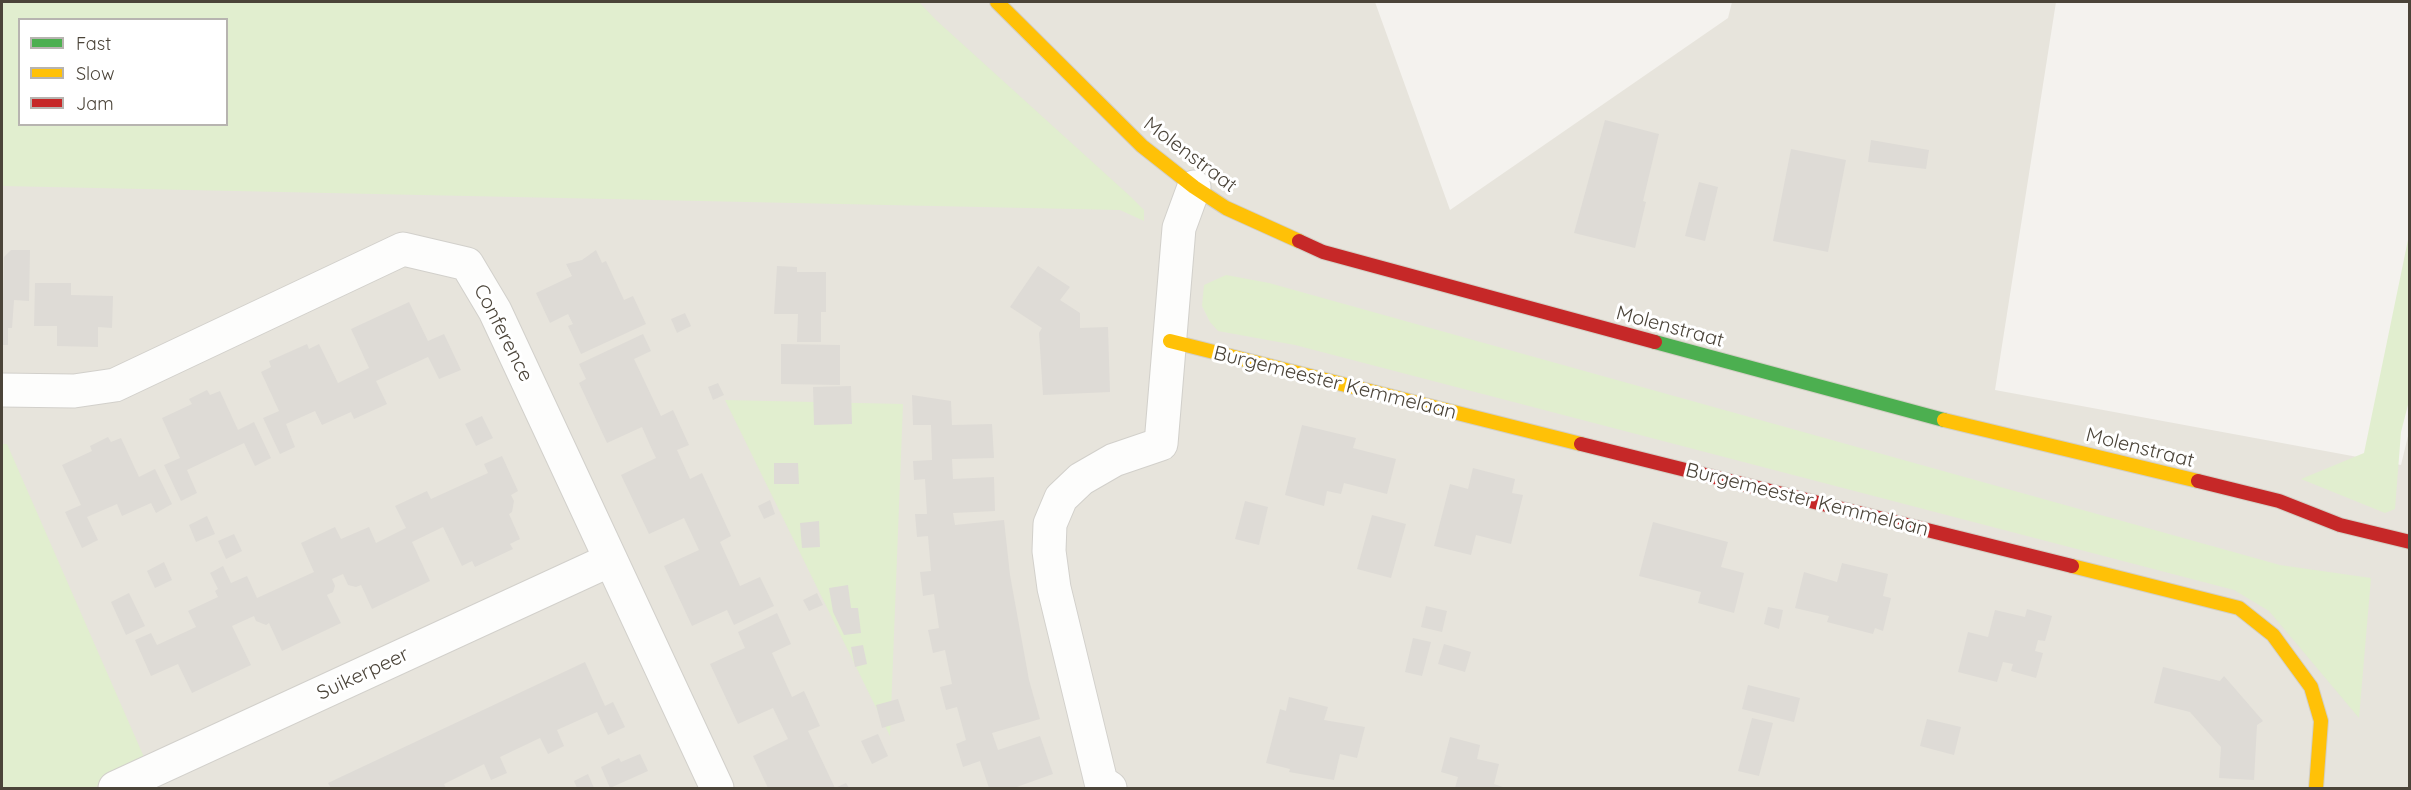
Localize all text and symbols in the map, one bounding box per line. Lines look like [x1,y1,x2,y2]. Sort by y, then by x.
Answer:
legend [18,18,228,126]
text: Fast [76,32,111,55]
text: Slow [76,62,114,85]
text: Jam [76,92,114,115]
street label: Molenstraat [1139,112,1241,198]
street label: Conference [468,280,538,386]
street label: Molenstraat [1613,301,1727,353]
street label: Burgemeester Kemmelaan [1211,341,1459,425]
street label: Molenstraat [2083,423,2197,473]
street label: Burgemeester Kemmelaan [1683,458,1931,542]
street label: Suikerpeer [313,642,413,706]

